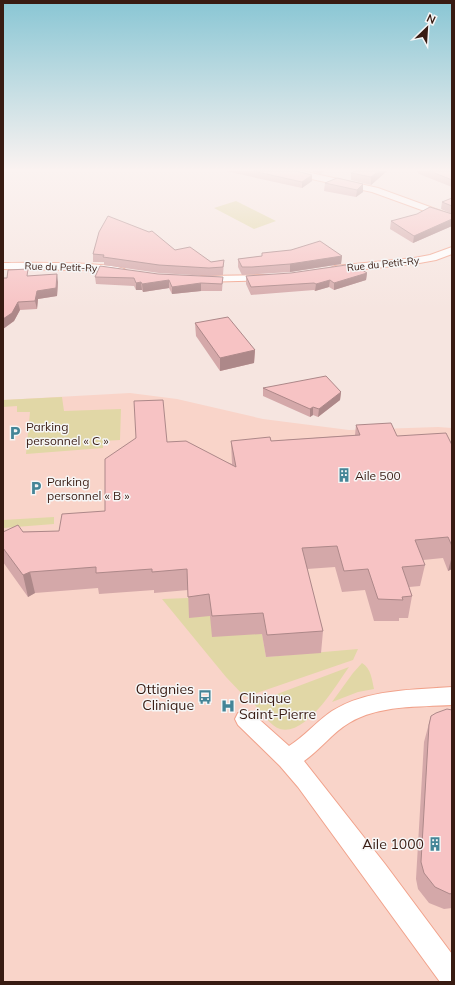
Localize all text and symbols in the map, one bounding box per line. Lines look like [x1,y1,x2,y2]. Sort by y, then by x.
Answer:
north arrow [407,8,447,48]
text: N [425,11,438,27]
street label: Rue du Petit-Ry [346,254,420,274]
street label: Rue du Petit-Ry [24,259,98,275]
place label: Parking personnel « C » [26,419,109,448]
parking icon: Parking personnel « C » [7,425,23,441]
building icon: Aile 500 [336,467,352,483]
place label: Aile 500 [355,468,401,483]
place label: Parking personnel « B » [47,474,130,503]
parking icon: Parking personnel « B » [28,480,44,496]
place label: Ottignies Clinique [136,680,194,714]
bus stop icon: Ottignies Clinique [197,689,213,705]
place label: Clinique Saint-Pierre [239,689,316,723]
hospital icon: Clinique Saint-Pierre [220,698,236,714]
place label: Aile 1000 [362,835,424,853]
building icon: Aile 1000 [427,836,443,852]

